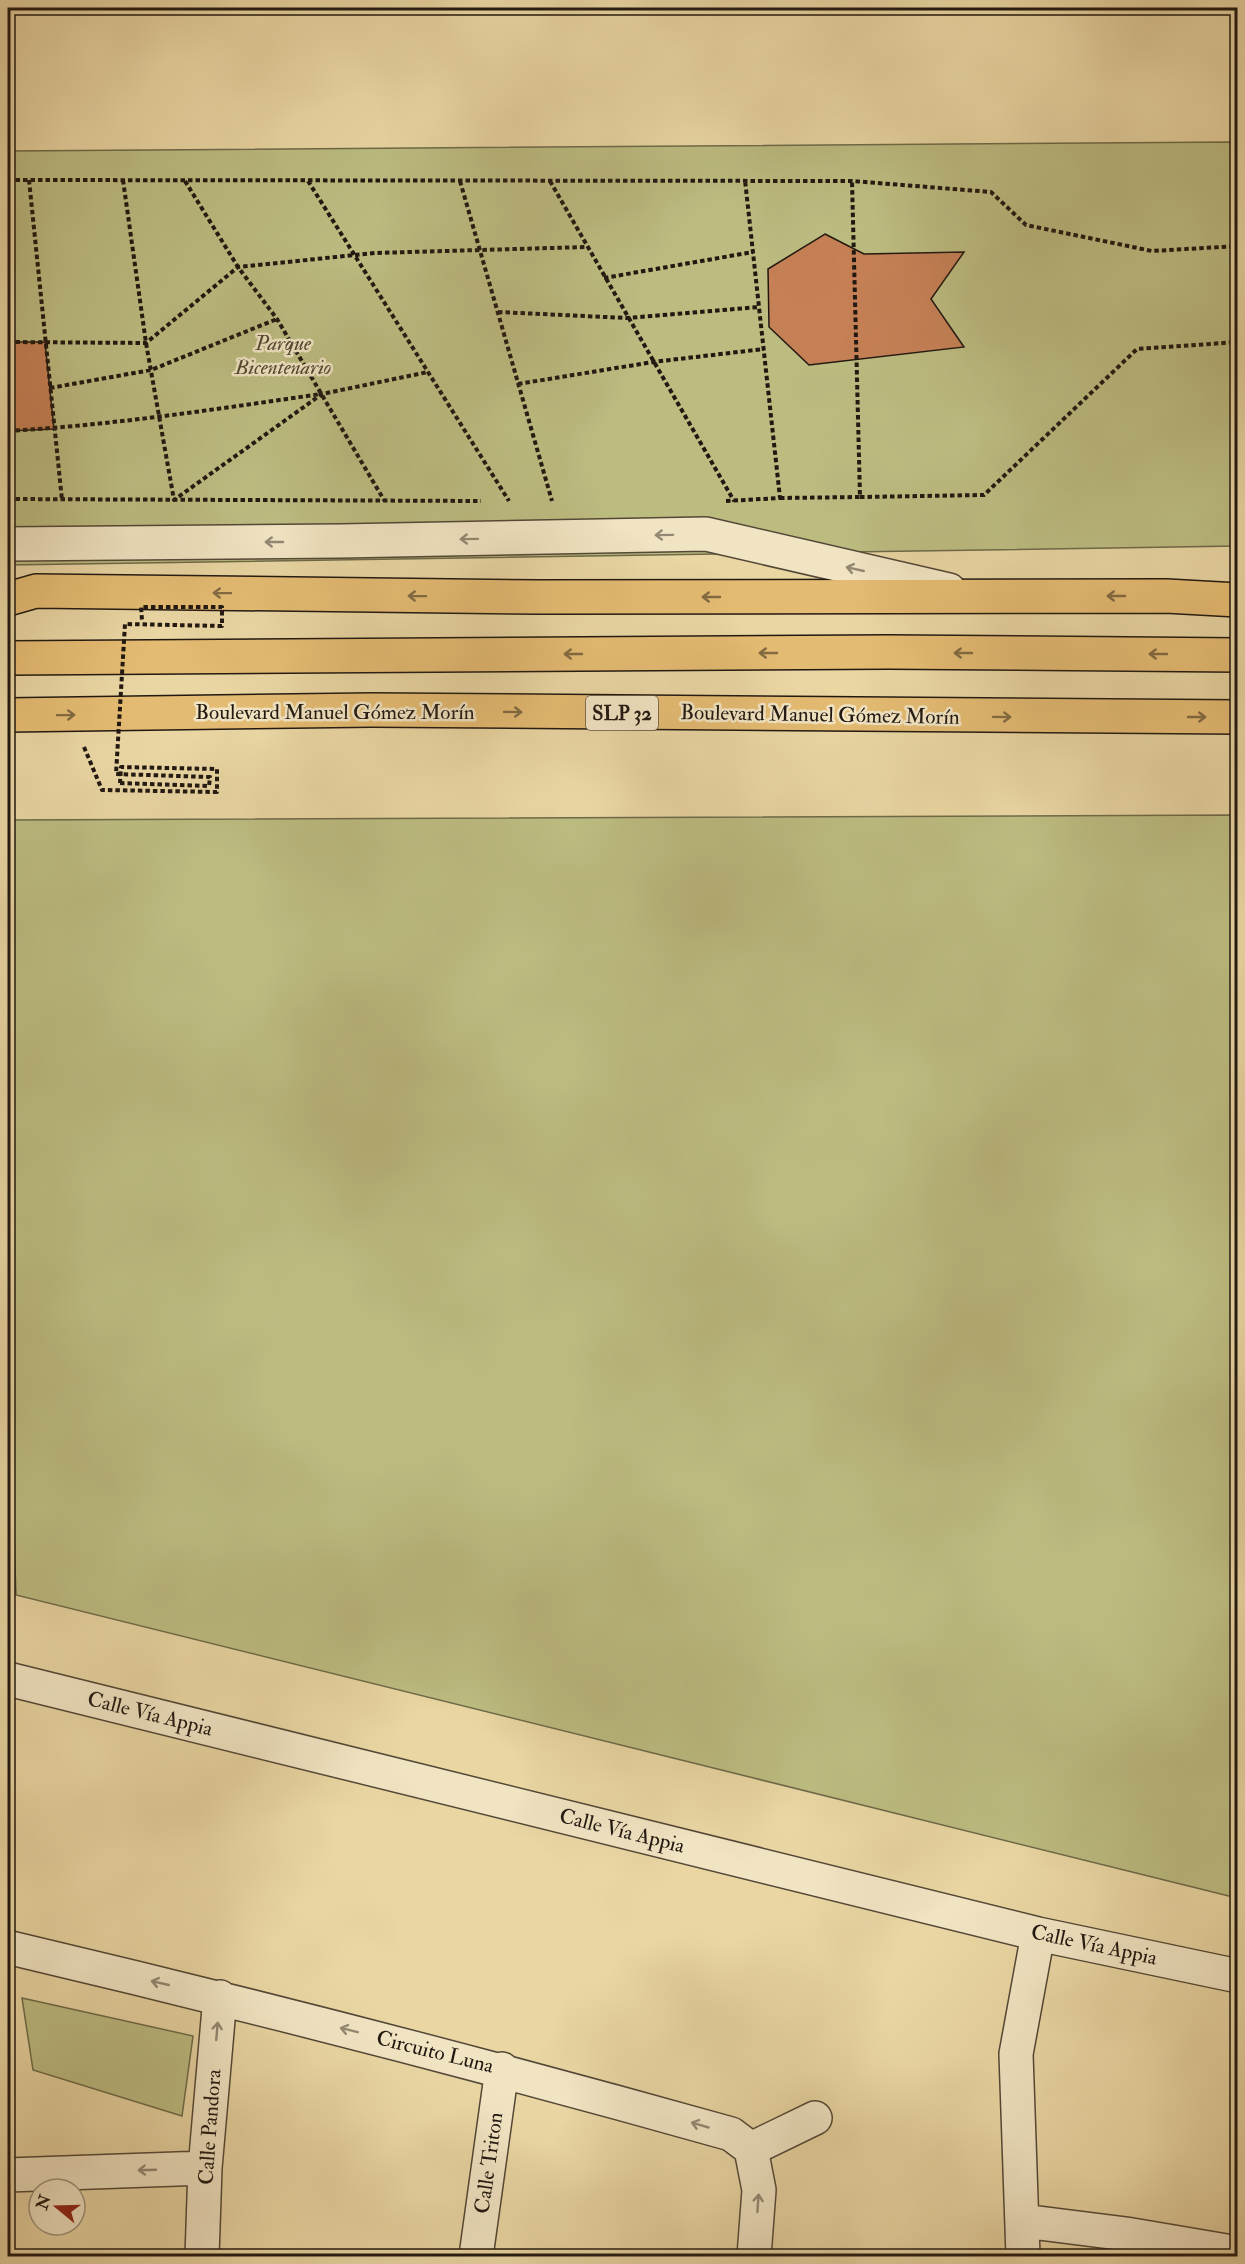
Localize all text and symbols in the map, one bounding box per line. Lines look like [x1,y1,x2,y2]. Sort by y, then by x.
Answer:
park label: Parque Bicentenario [234,330,331,381]
one-way arrow [655,529,675,540]
one-way arrow [460,533,480,544]
one-way arrow [265,536,285,548]
one-way arrow [846,562,865,574]
one-way arrow [213,587,233,599]
one-way arrow [408,590,428,601]
one-way arrow [1107,590,1127,602]
one-way arrow [702,591,722,603]
one-way arrow [759,647,779,659]
one-way arrow [954,647,974,659]
one-way arrow [1149,648,1169,660]
one-way arrow [564,649,584,660]
road number: SLP 32 [586,696,658,730]
street label: Boulevard Manuel Gómez Morín [195,699,475,726]
street label: Boulevard Manuel Gómez Morín [680,699,960,731]
one-way arrow [502,706,522,718]
one-way arrow [55,709,75,720]
one-way arrow [991,711,1011,722]
one-way arrow [1186,711,1206,723]
street label: Calle Vía Appia [84,1685,216,1743]
street label: Calle Vía Appia [556,1802,688,1860]
street label: Calle Vía Appia [1028,1918,1160,1972]
one-way arrow [151,1977,170,1988]
one-way arrow [212,2021,223,2041]
one-way arrow [340,2024,359,2036]
street label: Circuito Luna [373,2024,497,2080]
street label: Calle Pandora [192,2068,228,2186]
street label: Calle Triton [469,2110,509,2215]
one-way arrow [690,2119,709,2130]
one-way arrow [137,2164,157,2176]
north arrow [27,2177,87,2237]
text: N [32,2192,56,2213]
one-way arrow [752,2193,763,2213]

